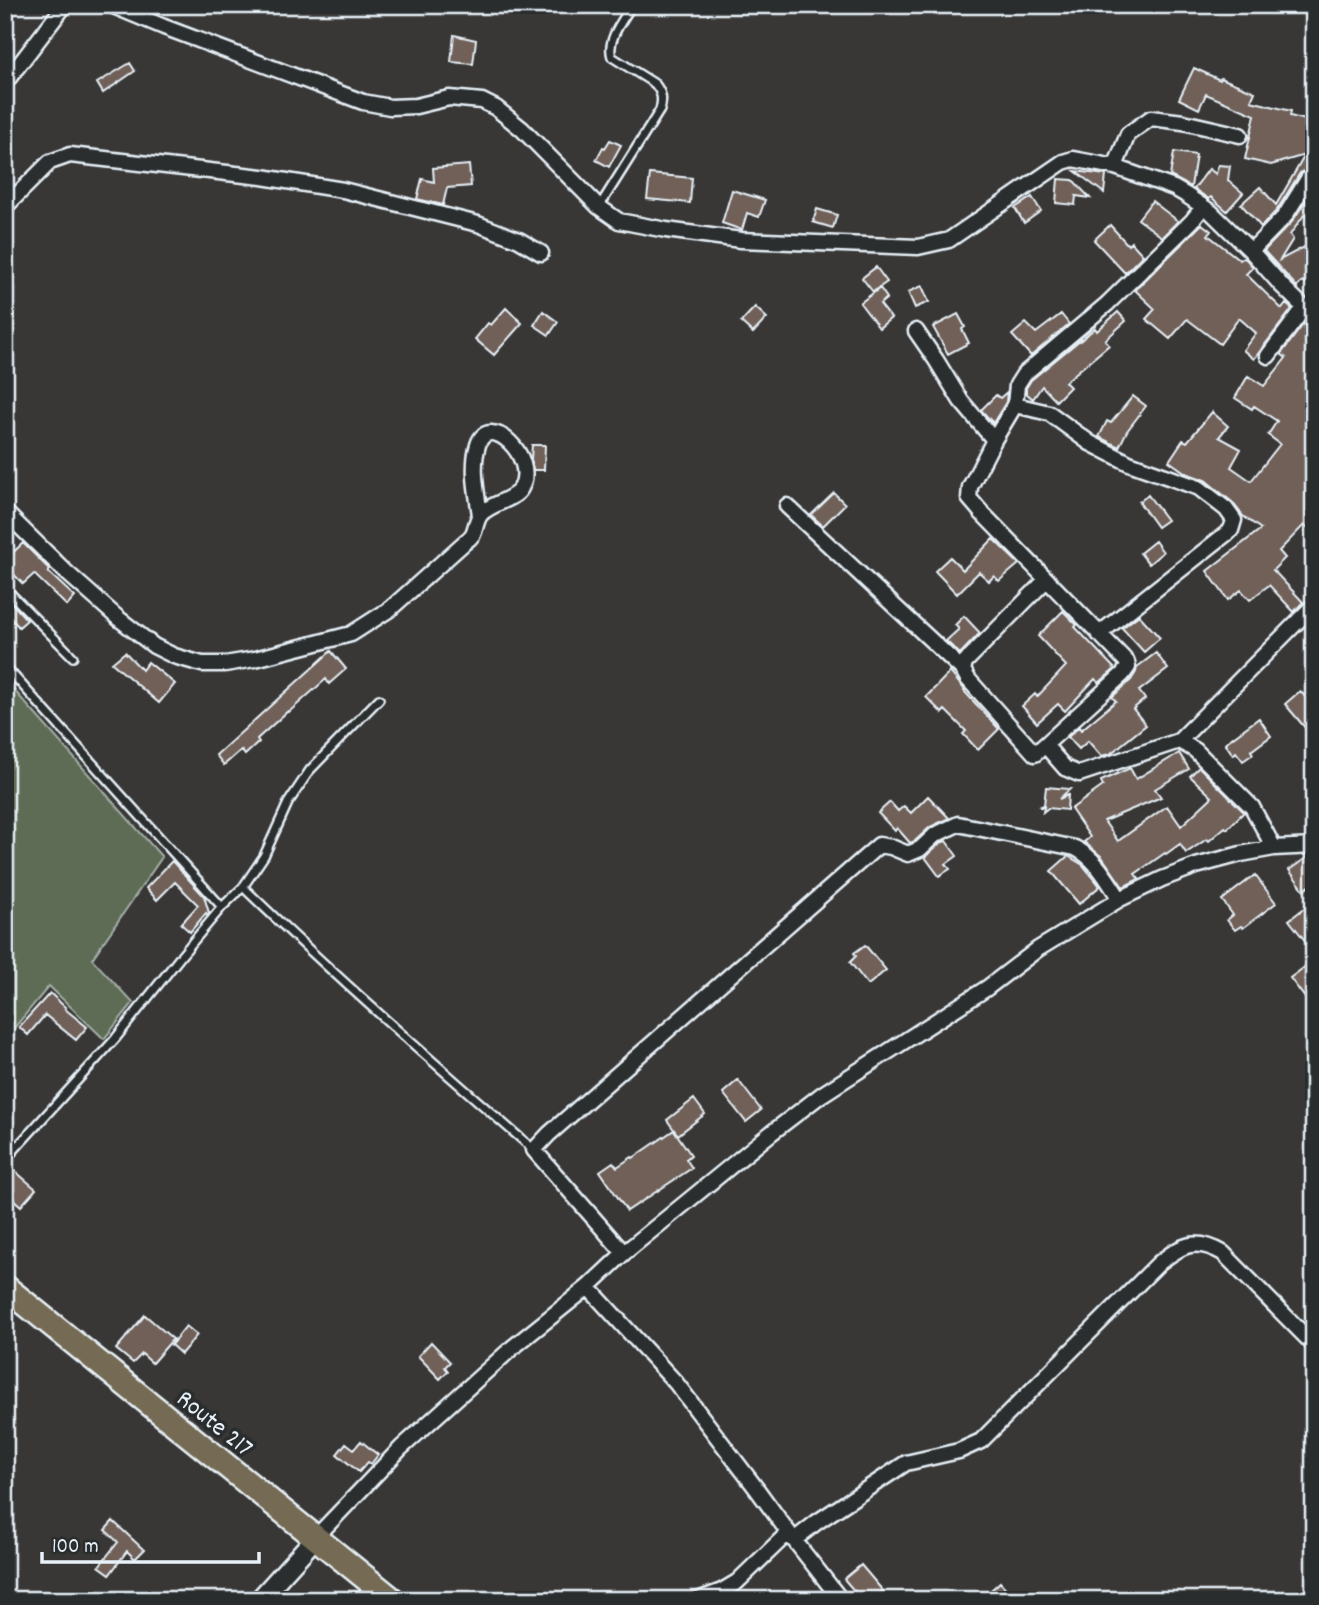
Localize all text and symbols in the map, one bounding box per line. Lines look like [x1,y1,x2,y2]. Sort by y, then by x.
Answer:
street label: Route 217 [167,1382,260,1467]
scale bar [42,1521,259,1565]
text: 100 m [52,1533,99,1563]

